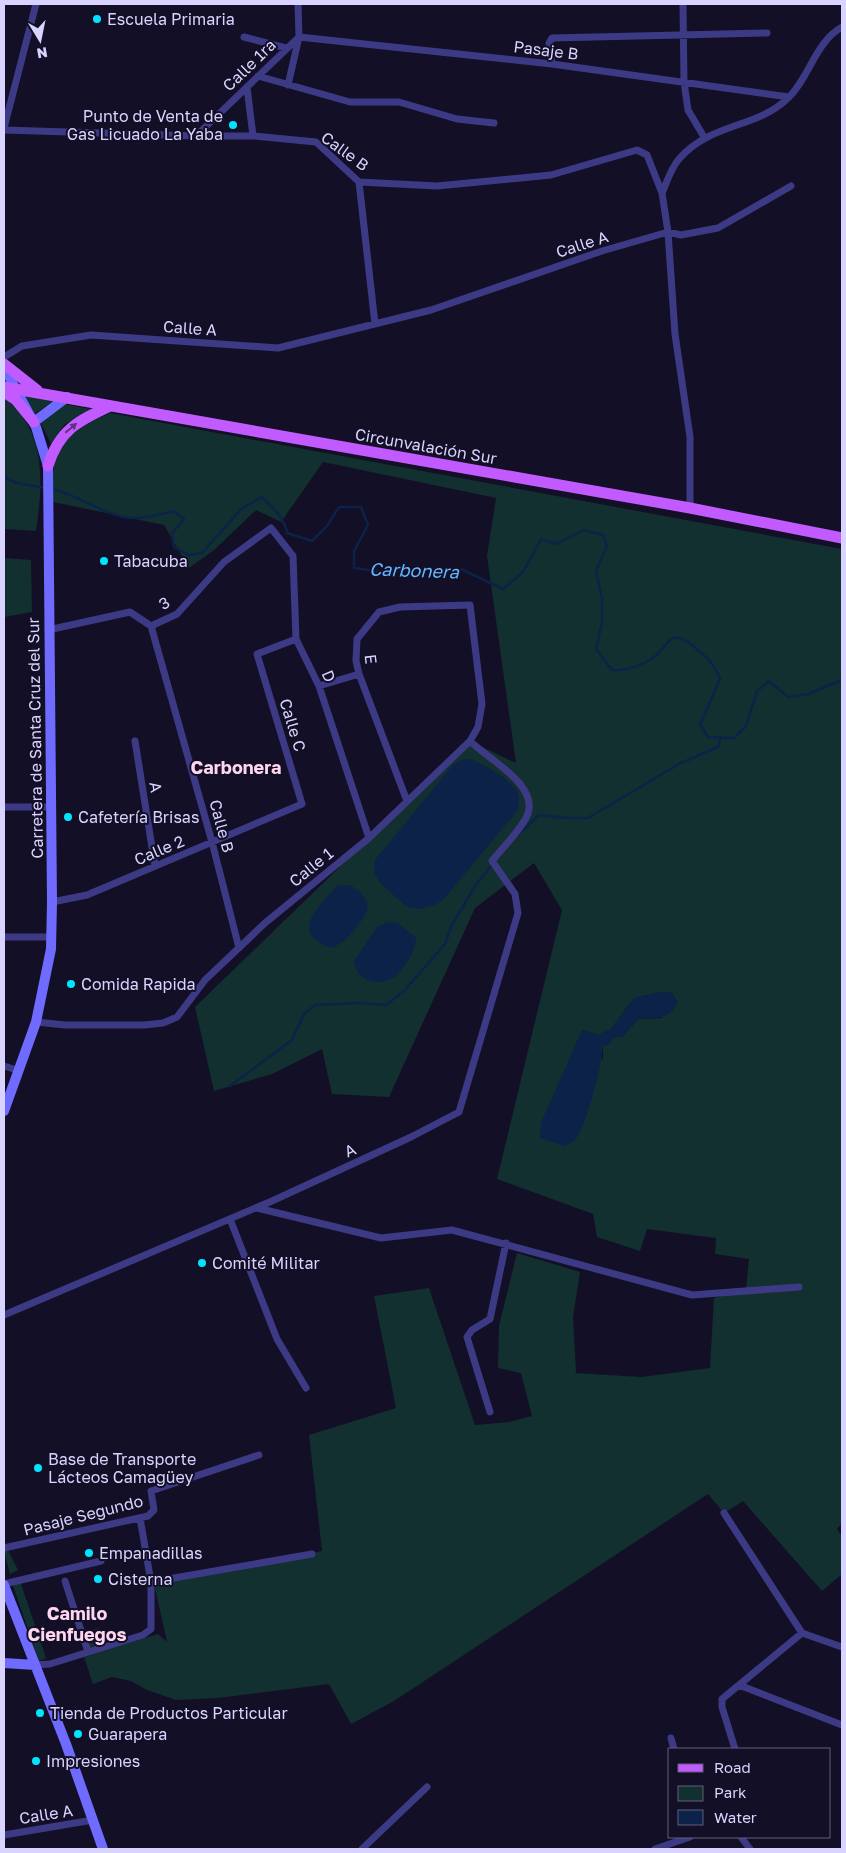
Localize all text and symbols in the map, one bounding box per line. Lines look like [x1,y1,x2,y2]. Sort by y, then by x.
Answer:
place label: Escuela Primaria [107,9,235,29]
marker: Escuela Primaria [91,13,103,25]
north arrow [15,15,65,65]
street label: Calle 1ra [218,35,280,95]
street label: Pasaje B [512,36,580,64]
text: N [36,44,49,63]
place label: Punto de Venta de Gas Licuado La Yaba [67,106,223,144]
marker: Punto de Venta de Gas Licuado La Yaba [227,119,239,131]
street label: Calle B [317,127,373,175]
street label: Calle A [553,226,611,262]
street label: Calle A [162,316,218,340]
one-way arrow [64,422,76,434]
street label: Circunvalación Sur [354,424,498,468]
place label: Tabacuba [114,551,188,571]
marker: Tabacuba [98,555,110,567]
water label: Carbonera [369,557,460,583]
street label: 3 [155,592,173,614]
street label: Carretera de Santa Cruz del Sur [23,617,47,859]
street label: E [360,653,382,665]
street label: D [318,667,340,685]
street label: Calle C [276,696,311,754]
district label: Carbonera [191,756,281,778]
street label: A [145,780,167,794]
street label: Calle B [205,797,239,855]
place label: Cafetería Brisas [78,807,199,827]
marker: Cafetería Brisas [62,811,74,823]
street label: Calle 2 [131,831,187,869]
street label: Calle 1 [285,843,337,891]
place label: Comida Rapida [81,974,196,994]
marker: Comida Rapida [65,978,77,990]
street label: A [341,1139,359,1161]
place label: Comité Militar [212,1253,320,1273]
marker: Comité Militar [196,1257,208,1269]
place label: Base de Transporte Lácteos Camagüey [48,1449,196,1487]
marker: Base de Transporte Lácteos Camagüey [32,1462,44,1474]
street label: Pasaje Segundo [21,1490,145,1540]
place label: Empanadillas [99,1543,203,1563]
marker: Empanadillas [83,1547,95,1559]
place label: Cisterna [108,1569,172,1589]
marker: Cisterna [92,1573,104,1585]
district label: Camilo Cienfuegos [27,1602,127,1645]
place label: Tienda de Productos Particular [50,1703,288,1723]
marker: Tienda de Productos Particular [34,1707,46,1719]
place label: Guarapera [88,1724,167,1744]
marker: Guarapera [72,1728,84,1740]
legend [668,1748,831,1838]
place label: Impresiones [46,1751,140,1771]
marker: Impresiones [30,1755,42,1767]
text: Road [714,1758,751,1776]
text: Park [714,1783,747,1801]
street label: Calle A [18,1800,75,1828]
text: Water [714,1808,757,1826]

